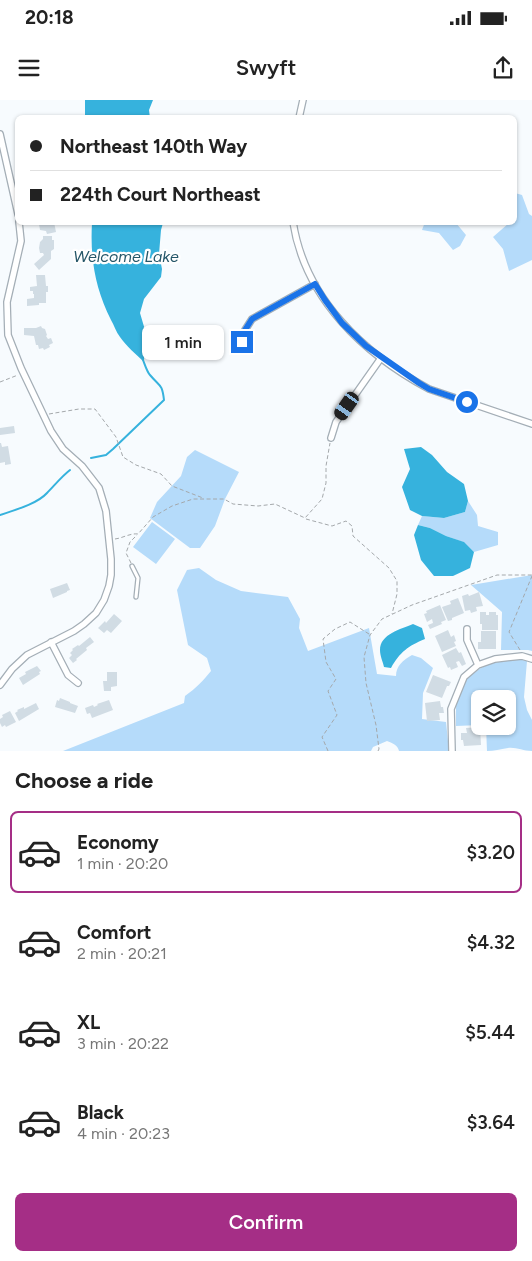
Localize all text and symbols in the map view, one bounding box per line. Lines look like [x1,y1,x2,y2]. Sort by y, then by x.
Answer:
text: 20:18 [25,6,74,29]
icon: menu [15,54,43,82]
text: Swyft [236,54,296,81]
icon: share [489,54,517,82]
text: Northeast 140th Way [60,135,247,158]
text: 224th Court Northeast [60,183,261,206]
water label: Welcome Lake [73,247,179,266]
callout: 1 min [142,324,224,360]
route end [231,331,253,353]
text: 1 min [164,333,202,352]
car [332,389,361,423]
route start [456,391,478,413]
map controls [471,690,516,735]
button: layers [471,690,516,735]
text: Choose a ride [15,767,153,794]
icon: car [17,830,62,875]
text: Economy [77,831,159,854]
text: $3.20 [466,841,515,864]
text: 1 min · 20:20 [77,854,168,873]
icon: car [17,920,62,965]
text: Comfort [77,921,152,944]
text: $4.32 [467,931,515,954]
text: 2 min · 20:21 [77,944,167,963]
icon: car [17,1010,62,1055]
text: XL [77,1011,100,1034]
text: $5.44 [465,1021,515,1044]
text: 3 min · 20:22 [77,1034,169,1053]
icon: car [17,1100,62,1145]
text: Black [77,1101,124,1124]
text: $3.64 [467,1111,515,1134]
text: 4 min · 20:23 [77,1124,170,1143]
button: Confirm [15,1193,517,1251]

